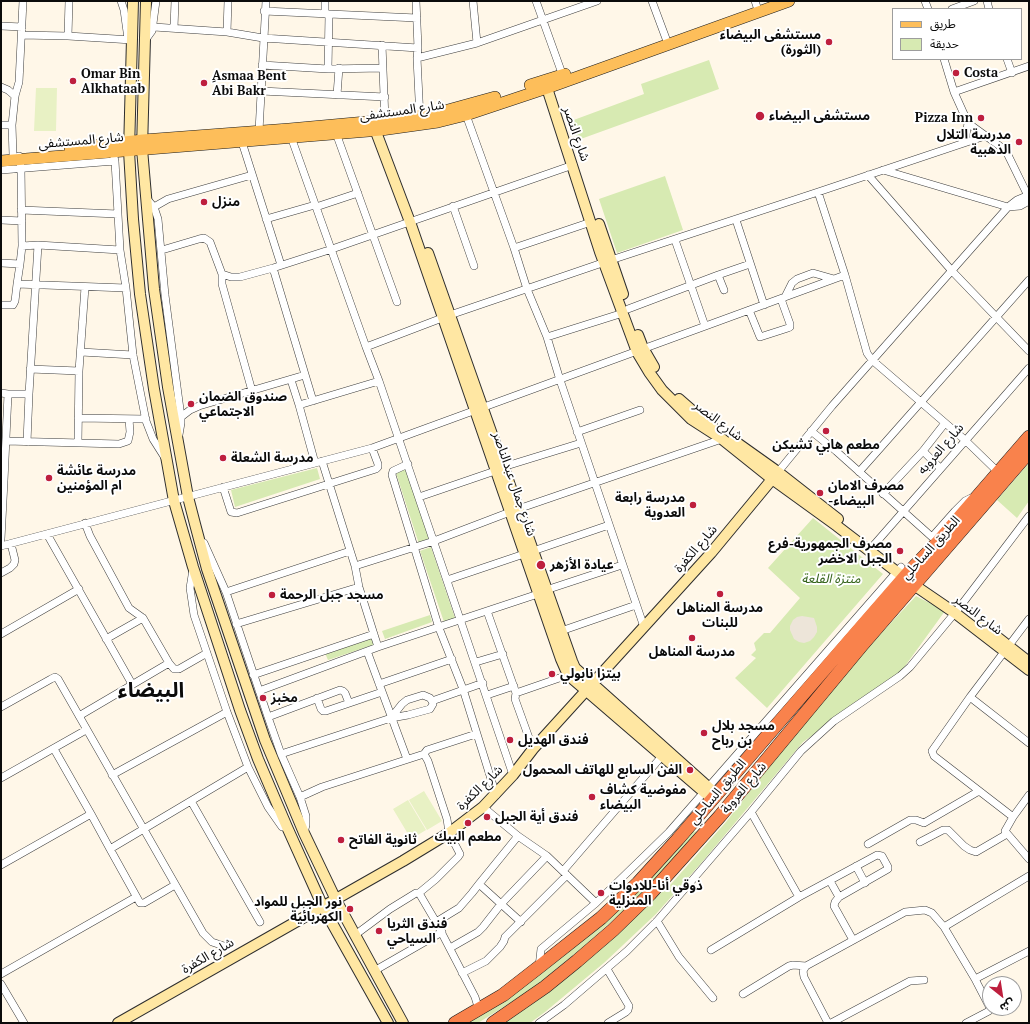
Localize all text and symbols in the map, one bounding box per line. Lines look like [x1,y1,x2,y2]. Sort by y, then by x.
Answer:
legend [892,8,1022,60]
text: طريق [930,16,956,31]
place label: مستشفى البيضاء (الثورة) [720,27,821,58]
text: حديقة [930,36,959,51]
marker: مستشفى البيضاء (الثورة) [824,37,834,47]
place label: Costa [964,65,998,81]
place label: Omar Bin Alkhataab [81,66,145,97]
place label: ِAsmaa Bent Abi Bakr [212,68,286,99]
marker: Costa [951,68,961,78]
marker: Omar Bin Alkhataab [68,76,78,86]
marker: ِAsmaa Bent Abi Bakr [199,78,209,88]
street label: شارع المستشفى [359,97,445,125]
street label: شارع النصر [559,105,593,163]
place label: مستشفى البيضاء [769,108,870,124]
marker: مستشفى البيضاء [754,110,766,122]
place label: Pizza Inn [915,110,973,126]
marker: Pizza Inn [976,113,986,123]
place label: مدرسة التلال الذهبية [937,127,1011,158]
street label: شارع المستشفى [38,130,124,152]
marker: مدرسة التلال الذهبية [1014,137,1024,147]
place label: منزل [212,194,240,210]
marker: منزل [199,197,209,207]
place label: صندوق الضمان الاجتماعي [199,389,287,420]
street label: شارع النصر [691,398,745,444]
marker: صندوق الضمان الاجتماعي [186,399,196,409]
street label: شارع العروبه [915,420,967,478]
marker: مطعم هابي تشيكن [821,426,831,436]
street label: شارع جمال عبدالناصر [489,430,539,538]
place label: مطعم هابي تشيكن [772,437,880,453]
place label: مدرسة الشعلة [231,450,314,466]
marker: مدرسة الشعلة [218,453,228,463]
place label: مدرسة عائشة ام المؤمنين [57,463,136,494]
marker: مدرسة عائشة ام المؤمنين [44,473,54,483]
place label: مصرف الامان -البيضاء [828,478,904,509]
marker: مصرف الامان -البيضاء [815,488,825,498]
place label: مدرسة رابعة العدوية [615,490,685,521]
marker: مدرسة رابعة العدوية [688,500,698,510]
street label: الطريق الساحلي [898,513,964,583]
street label: شارع الكفرة [671,522,721,576]
place label: مصرف الجمهورية-فرع الجبل الاخضر [768,536,892,567]
marker: مصرف الجمهورية-فرع الجبل الاخضر [895,546,905,556]
place label: عيادة الأزهر [550,557,614,573]
marker: عيادة الأزهر [535,559,547,571]
park label: منتزة القلعة [801,571,861,587]
place label: مسجد جبل الرحمة [280,587,383,603]
marker: مدرسة المناهل للبنات [715,589,725,599]
marker: مسجد جبل الرحمة [267,590,277,600]
street label: شارع النصر [951,592,1005,638]
place label: مدرسة المناهل للبنات [677,600,763,631]
marker: مدرسة المناهل [687,633,697,643]
place label: مدرسة المناهل [649,644,735,660]
place label: بيتزا نابولي [560,666,621,682]
marker: بيتزا نابولي [547,669,557,679]
district label: البيضاء [118,678,184,704]
place label: مخبز [271,690,298,706]
marker: مخبز [258,693,268,703]
place label: مسجد بلال بن رباح [712,718,775,749]
marker: مسجد بلال بن رباح [699,728,709,738]
place label: فندق الهديل [518,732,589,748]
marker: فندق الهديل [505,735,515,745]
street label: الطريق الساحلي [686,756,750,828]
street label: شارع العروبة [718,759,770,817]
street label: شارع الكفرة [454,762,506,814]
place label: الفن السابع للهاتف المحمول [523,762,682,778]
marker: الفن السابع للهاتف المحمول [685,765,695,775]
place label: مفوضية كشاف البيضاء [600,782,687,813]
marker: مفوضية كشاف البيضاء [587,792,597,802]
place label: فندق أية الجبل [495,809,578,825]
marker: فندق أية الجبل [482,812,492,822]
marker: مطعم البيك [463,818,473,828]
place label: مطعم البيك [434,829,502,845]
place label: ثانوية الفاتح [349,832,417,848]
marker: ثانوية الفاتح [336,835,346,845]
place label: ذوقي أنا-للادوات المنزلية [609,878,703,909]
marker: ذوقي أنا-للادوات المنزلية [596,888,606,898]
place label: نور الجبل للمواد الكهربائية [254,894,342,925]
marker: نور الجبل للمواد الكهربائية [345,904,355,914]
place label: فندق الثريا السياحي [387,916,447,947]
marker: فندق الثريا السياحي [374,926,384,936]
street label: شارع الكفرة [179,935,237,977]
north arrow [982,976,1022,1016]
text: ش [997,996,1018,1015]

